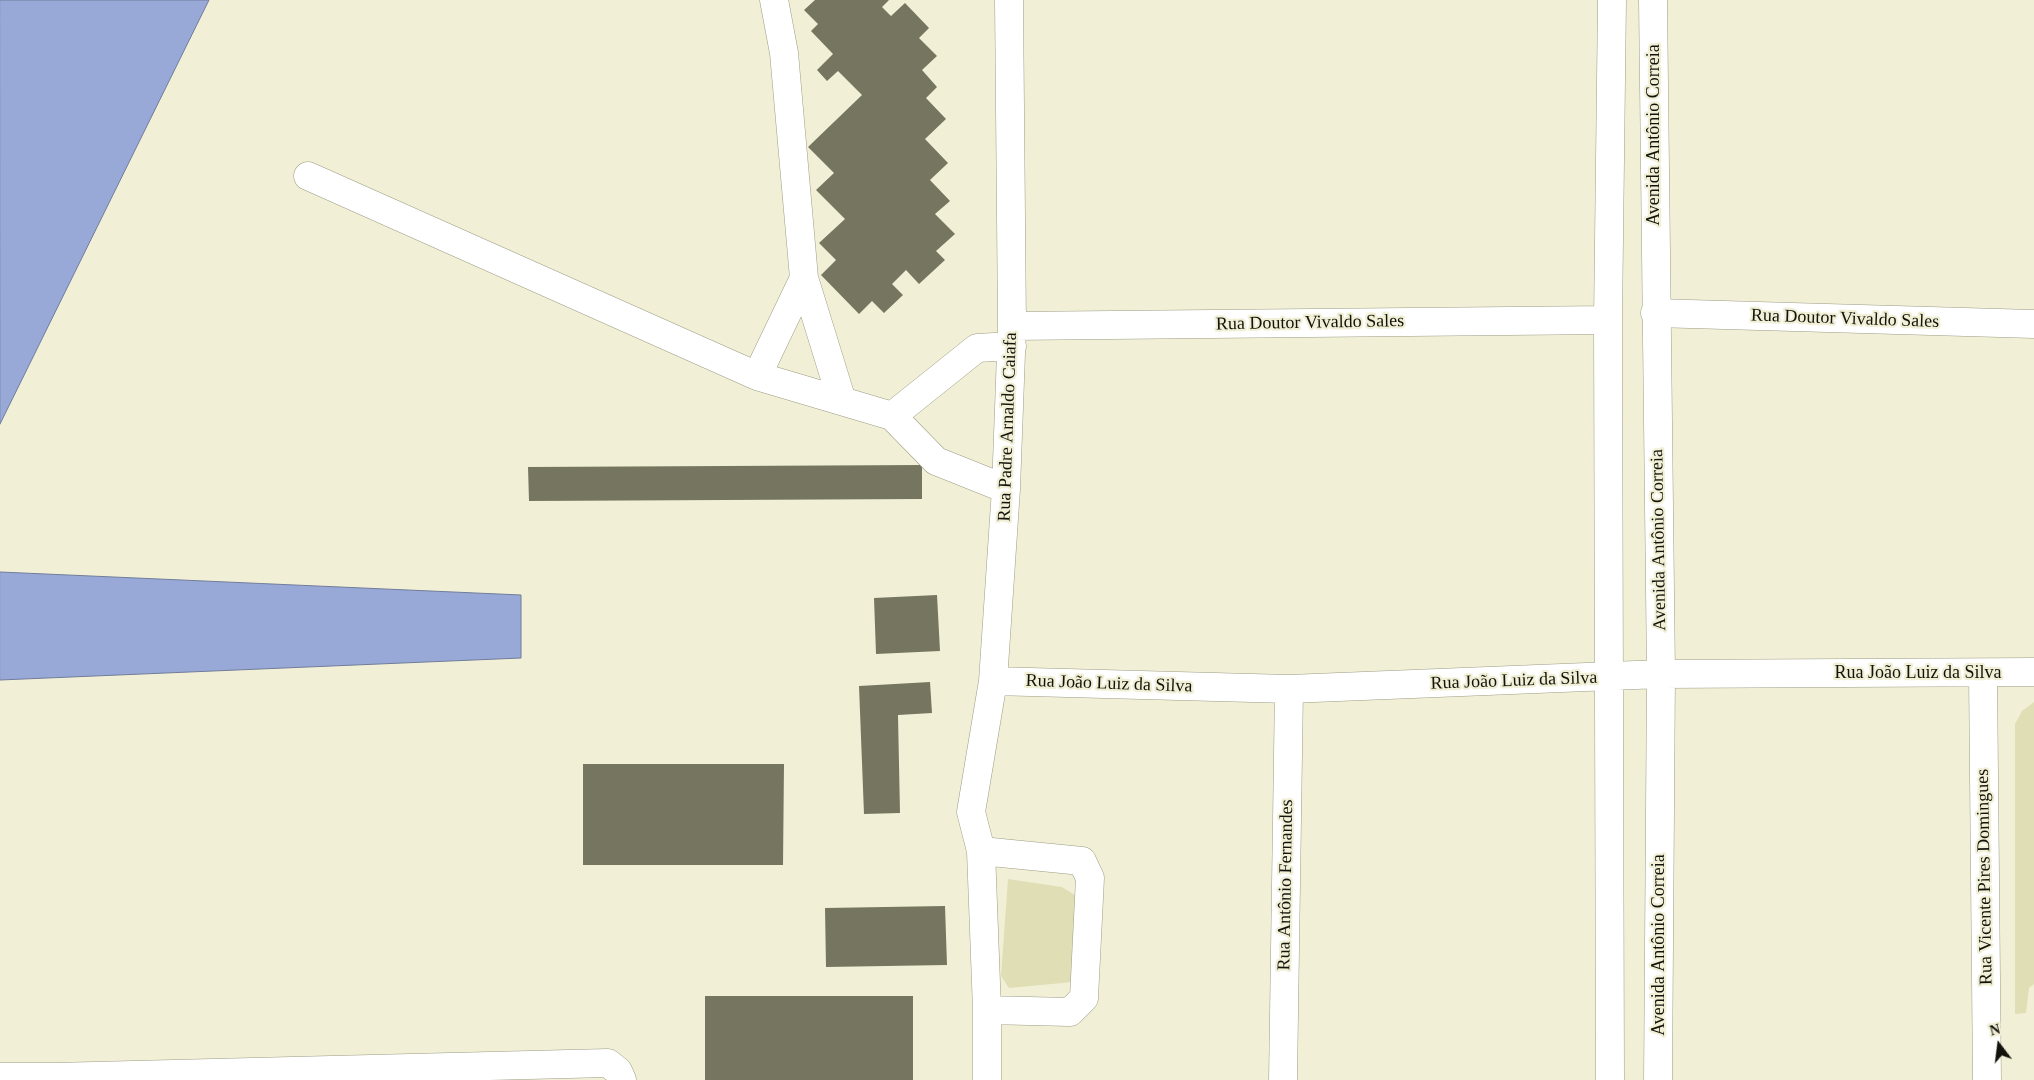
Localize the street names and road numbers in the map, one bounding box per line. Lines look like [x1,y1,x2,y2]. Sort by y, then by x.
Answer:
street label: Avenida Antônio Correia [1643,44,1665,226]
street label: Rua Doutor Vivaldo Sales [1750,305,1940,333]
street label: Rua Doutor Vivaldo Sales [1216,311,1404,335]
street label: Rua Padre Arnaldo Caiafa [994,332,1022,522]
street label: Avenida Antônio Correia [1647,449,1671,631]
street label: Rua João Luiz da Silva [1835,662,2001,684]
street label: Rua João Luiz da Silva [1430,667,1598,695]
street label: Rua João Luiz da Silva [1025,670,1193,698]
street label: Rua Vicente Pires Domingues [1972,769,1998,985]
street label: Rua Antônio Fernandes [1274,799,1298,971]
street label: Avenida Antônio Correia [1648,854,1670,1036]

